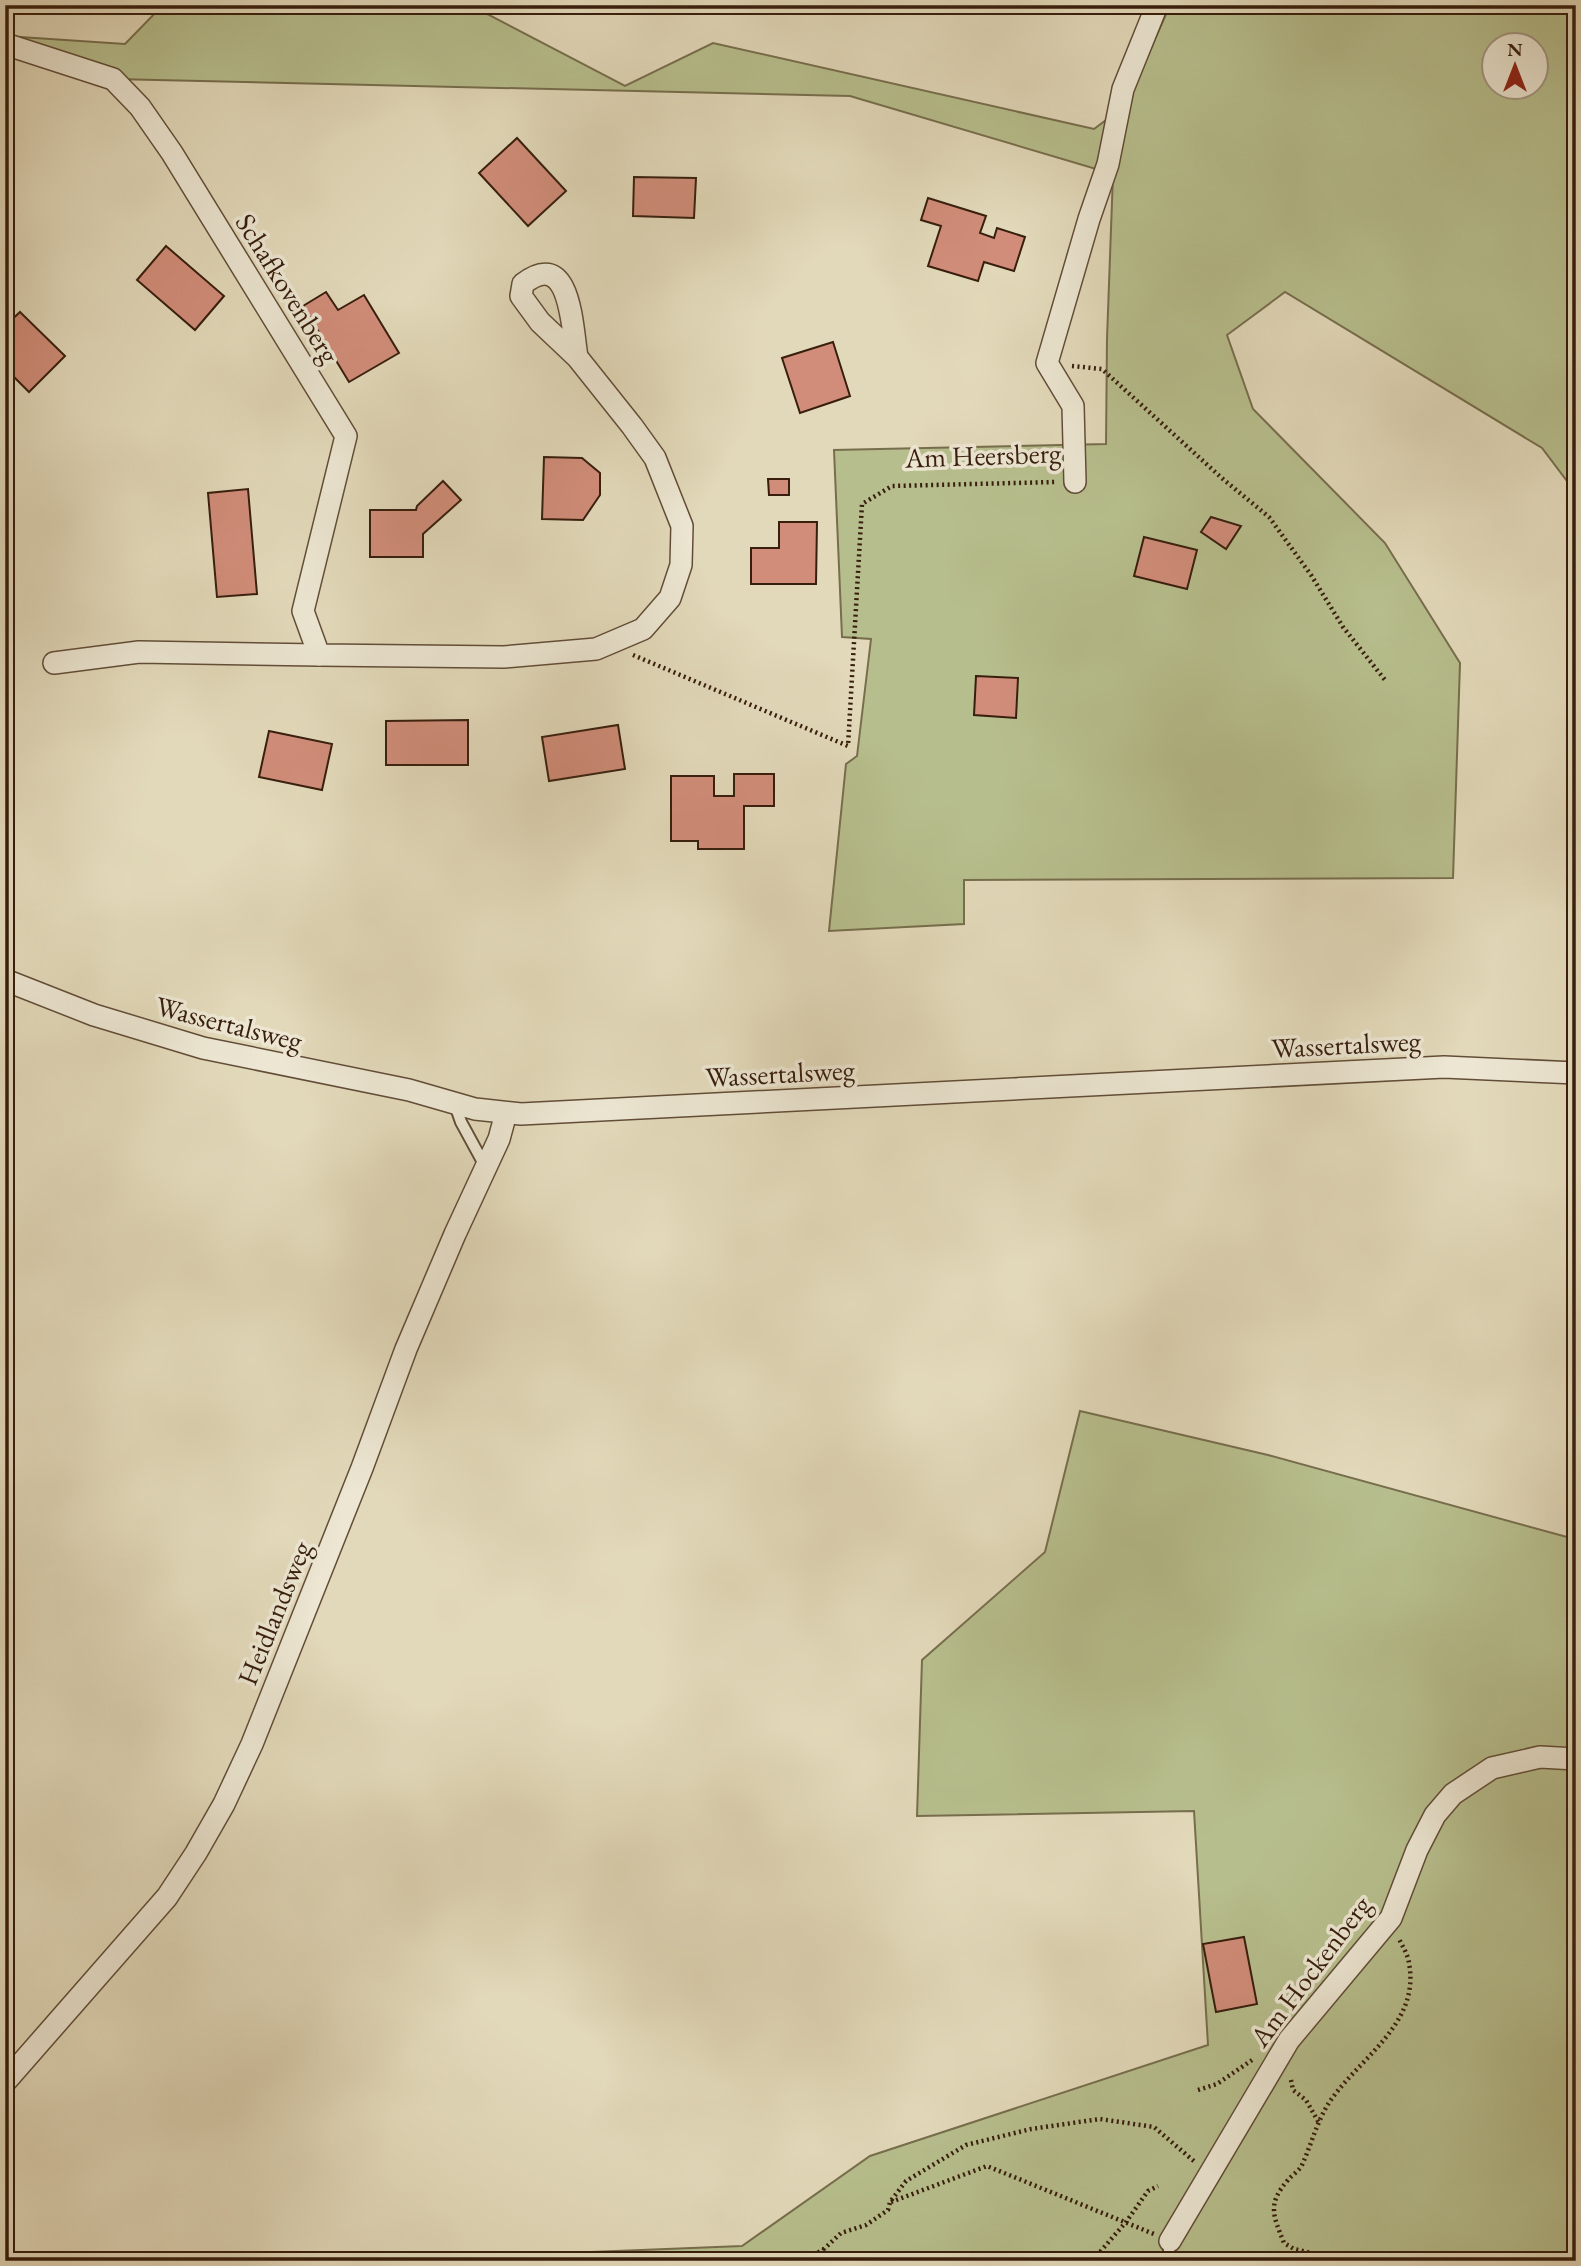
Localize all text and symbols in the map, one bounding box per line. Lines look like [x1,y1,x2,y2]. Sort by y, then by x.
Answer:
north arrow [1480,32,1550,102]
text: N [1507,37,1523,62]
street label: Schafkovenberg [228,207,349,370]
street label: Am Heersberg [903,434,1063,476]
street label: Wassertalsweg [152,987,307,1059]
street label: Wassertalsweg [1270,1022,1422,1066]
street label: Wassertalsweg [704,1051,856,1095]
street label: Heidlandsweg [229,1535,319,1690]
street label: Am Hockenberg [1241,1887,1379,2055]

